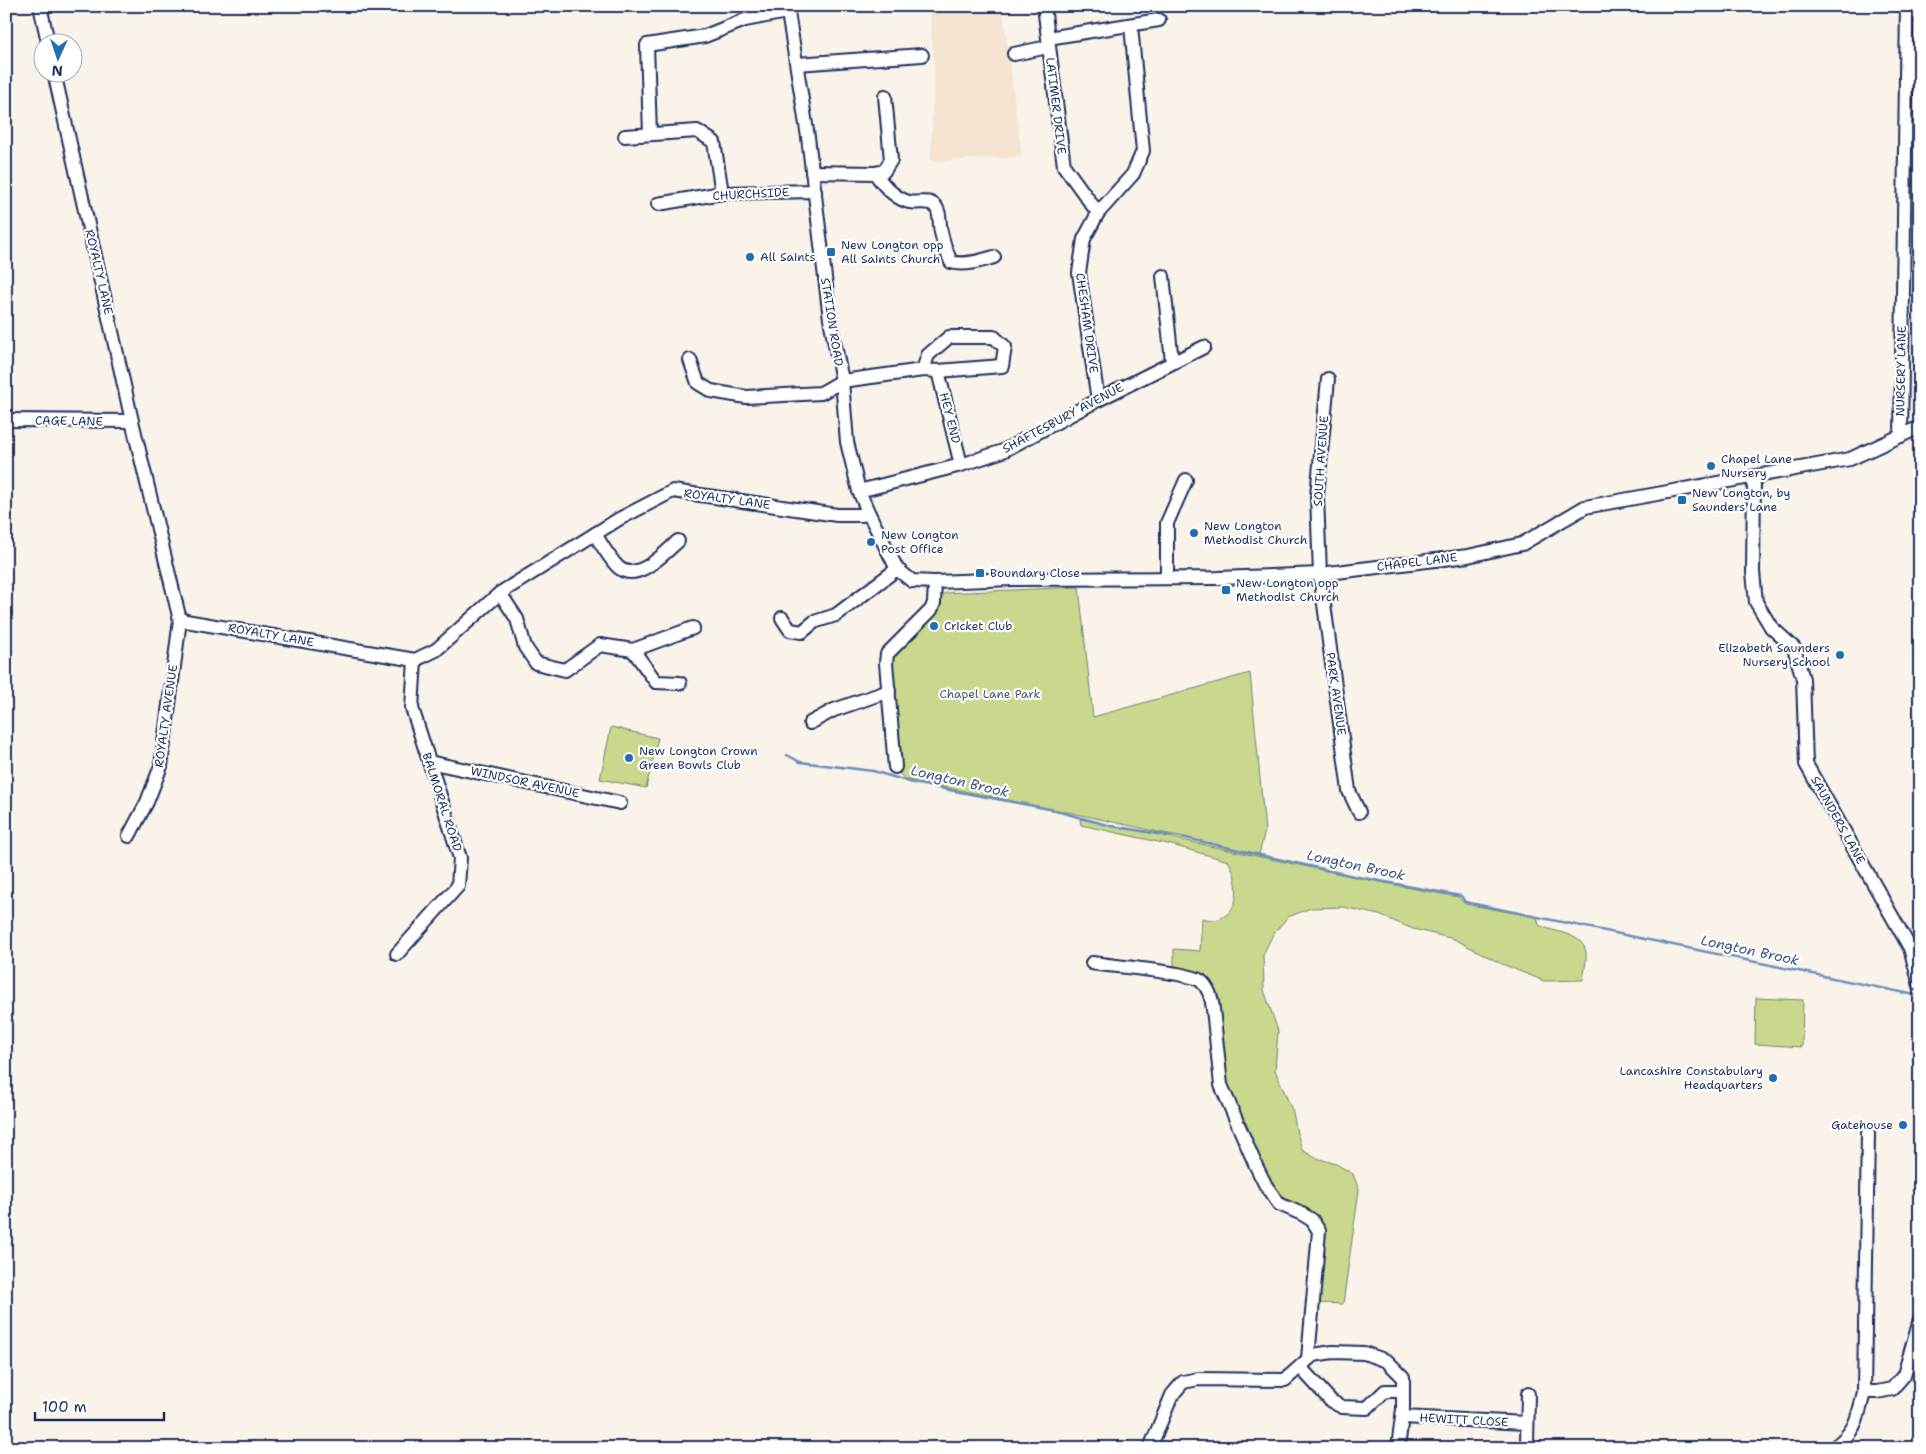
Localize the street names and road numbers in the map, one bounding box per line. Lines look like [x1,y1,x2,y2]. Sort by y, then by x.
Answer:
street label: LATIMER DRIVE [1042,57,1070,155]
street label: CHURCHSIDE [712,184,790,204]
street label: ROYALTY LANE [81,228,117,316]
street label: CHESHAM DRIVE [1072,272,1102,374]
street label: STATION ROAD [817,277,847,367]
street label: NURSERY LANE [1892,325,1910,417]
street label: SHAFTESBURY AVENUE [1000,379,1126,457]
street label: HEY END [936,391,964,445]
street label: CAGE LANE [35,412,103,430]
street label: SOUTH AVENUE [1310,415,1332,507]
street label: ROYALTY LANE [683,485,771,513]
street label: CHAPEL LANE [1376,549,1458,575]
street label: ROYALTY LANE [227,620,315,650]
street label: PARK AVENUE [1322,651,1350,737]
street label: ROYALTY AVENUE [151,663,181,769]
street label: BALMORAL ROAD [418,751,466,854]
street label: WINDSOR AVENUE [469,763,581,801]
street label: SAUNDERS LANE [1807,773,1869,867]
street label: HEWITT CLOSE [1419,1410,1509,1430]

